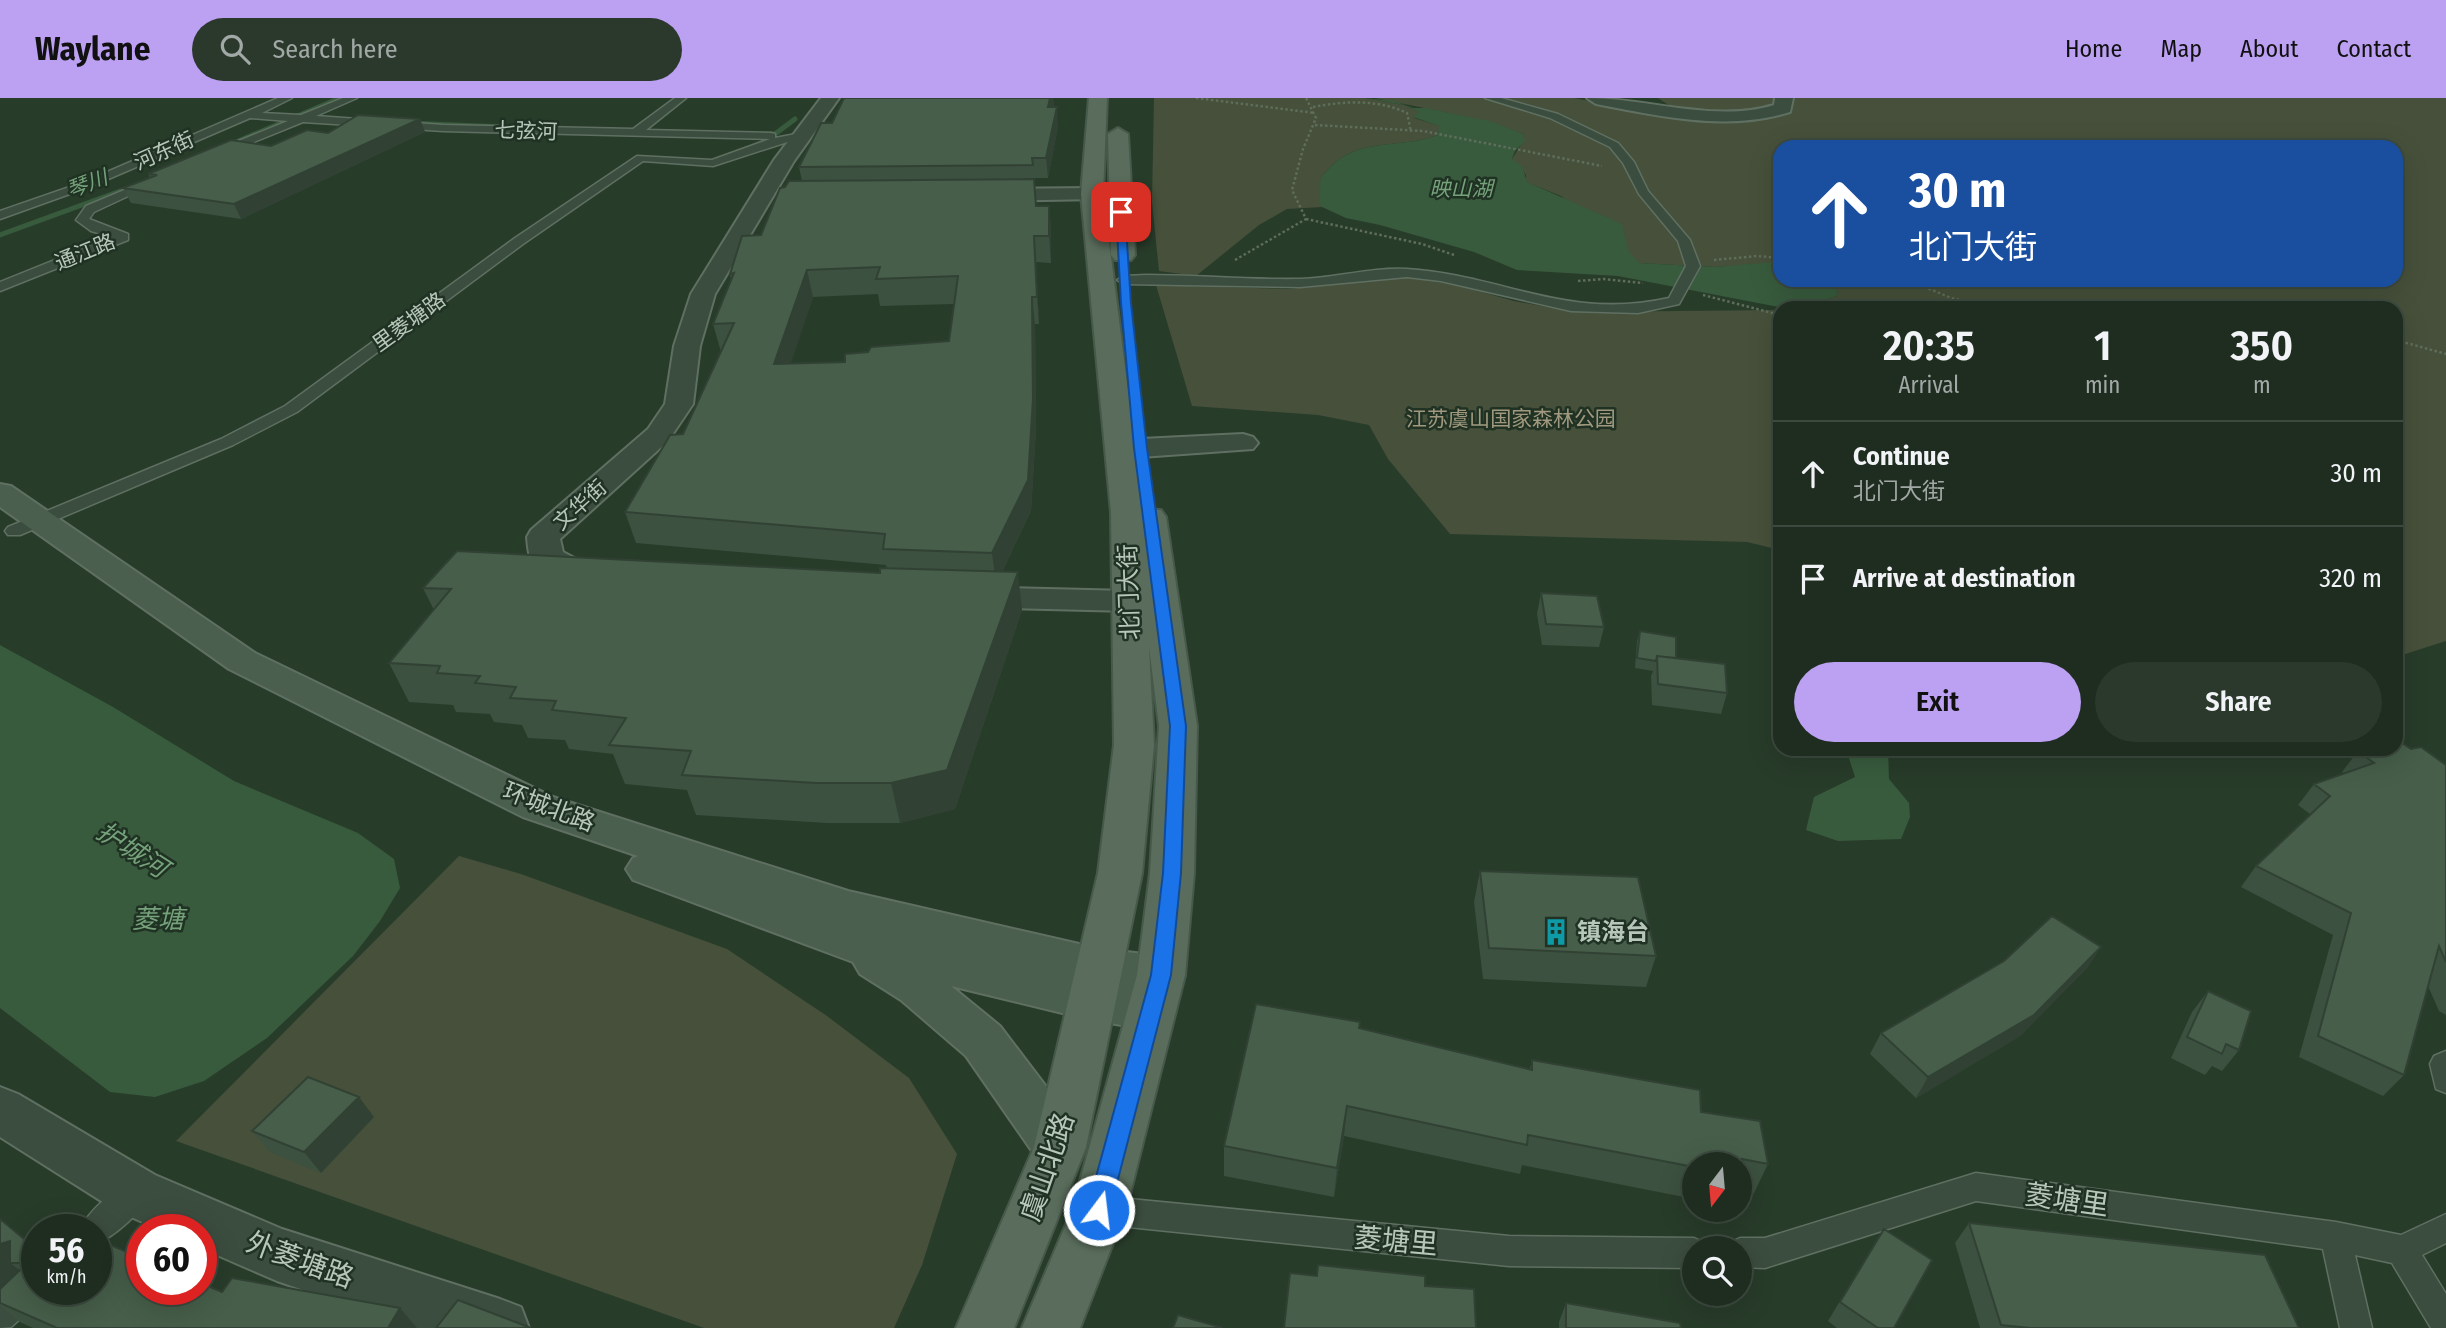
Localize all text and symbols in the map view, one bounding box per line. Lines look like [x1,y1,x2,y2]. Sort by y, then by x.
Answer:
search box [192,18,682,81]
text: Waylane [35,29,150,69]
icon: search [216,30,254,68]
text: Search here [272,34,398,65]
text: Home [2065,35,2122,63]
text: Map [2160,35,2202,63]
text: About [2240,35,2298,63]
text: Contact [2336,35,2411,63]
street label: 七弦河 [494,117,558,145]
street label: 河东街 [130,126,198,176]
text: 30 m [1909,161,2007,220]
water label: 琴川 [63,164,113,204]
icon: ahead [1794,168,1885,259]
water label: 映山湖 [1430,176,1495,202]
pin [1091,182,1151,242]
icon: arrive [1102,193,1140,231]
street label: 通江路 [51,228,119,276]
text: 北门大街 [1909,228,2037,266]
street label: 里菱塘路 [367,287,451,357]
text: 20:35 [1883,321,1975,371]
text: 1 [2094,321,2111,371]
text: 350 [2230,321,2293,371]
text: Arrival [1898,371,1959,399]
text: min [2085,371,2121,399]
text: m [2253,371,2271,399]
park label: 江苏虞山国家森林公园 [1406,406,1616,432]
text: Continue [1853,441,1950,472]
icon: ahead [1794,455,1832,493]
text: 30 m [2331,458,2382,489]
street label: 文华街 [548,474,612,536]
text: 北门大街 [1853,477,1945,505]
street label: 北门大街 [1113,544,1145,640]
icon: arrive [1794,560,1832,598]
text: Arrive at destination [1853,563,2076,594]
text: 320 m [2319,563,2382,594]
button: Exit [1794,662,2081,742]
button: Share [2095,662,2382,742]
street label: 环城北路 [499,777,599,837]
water label: 护城河 [91,816,177,887]
water label: 菱塘 [132,904,188,935]
building icon: 镇海台 [1541,917,1571,947]
place label: 镇海台 [1577,918,1649,946]
street label: 虞山北路 [1013,1109,1081,1225]
north arrow [1682,1152,1752,1222]
map controls [1682,1152,1752,1306]
position arrow [1062,1173,1136,1247]
street label: 菱塘里 [2023,1178,2111,1222]
speed limit sign: 60 [126,1214,217,1305]
street label: 菱塘里 [1353,1221,1439,1261]
street label: 外菱塘路 [242,1225,358,1295]
text: 56 [49,1229,84,1271]
button: search [1682,1236,1752,1306]
text: km/h [46,1266,87,1288]

